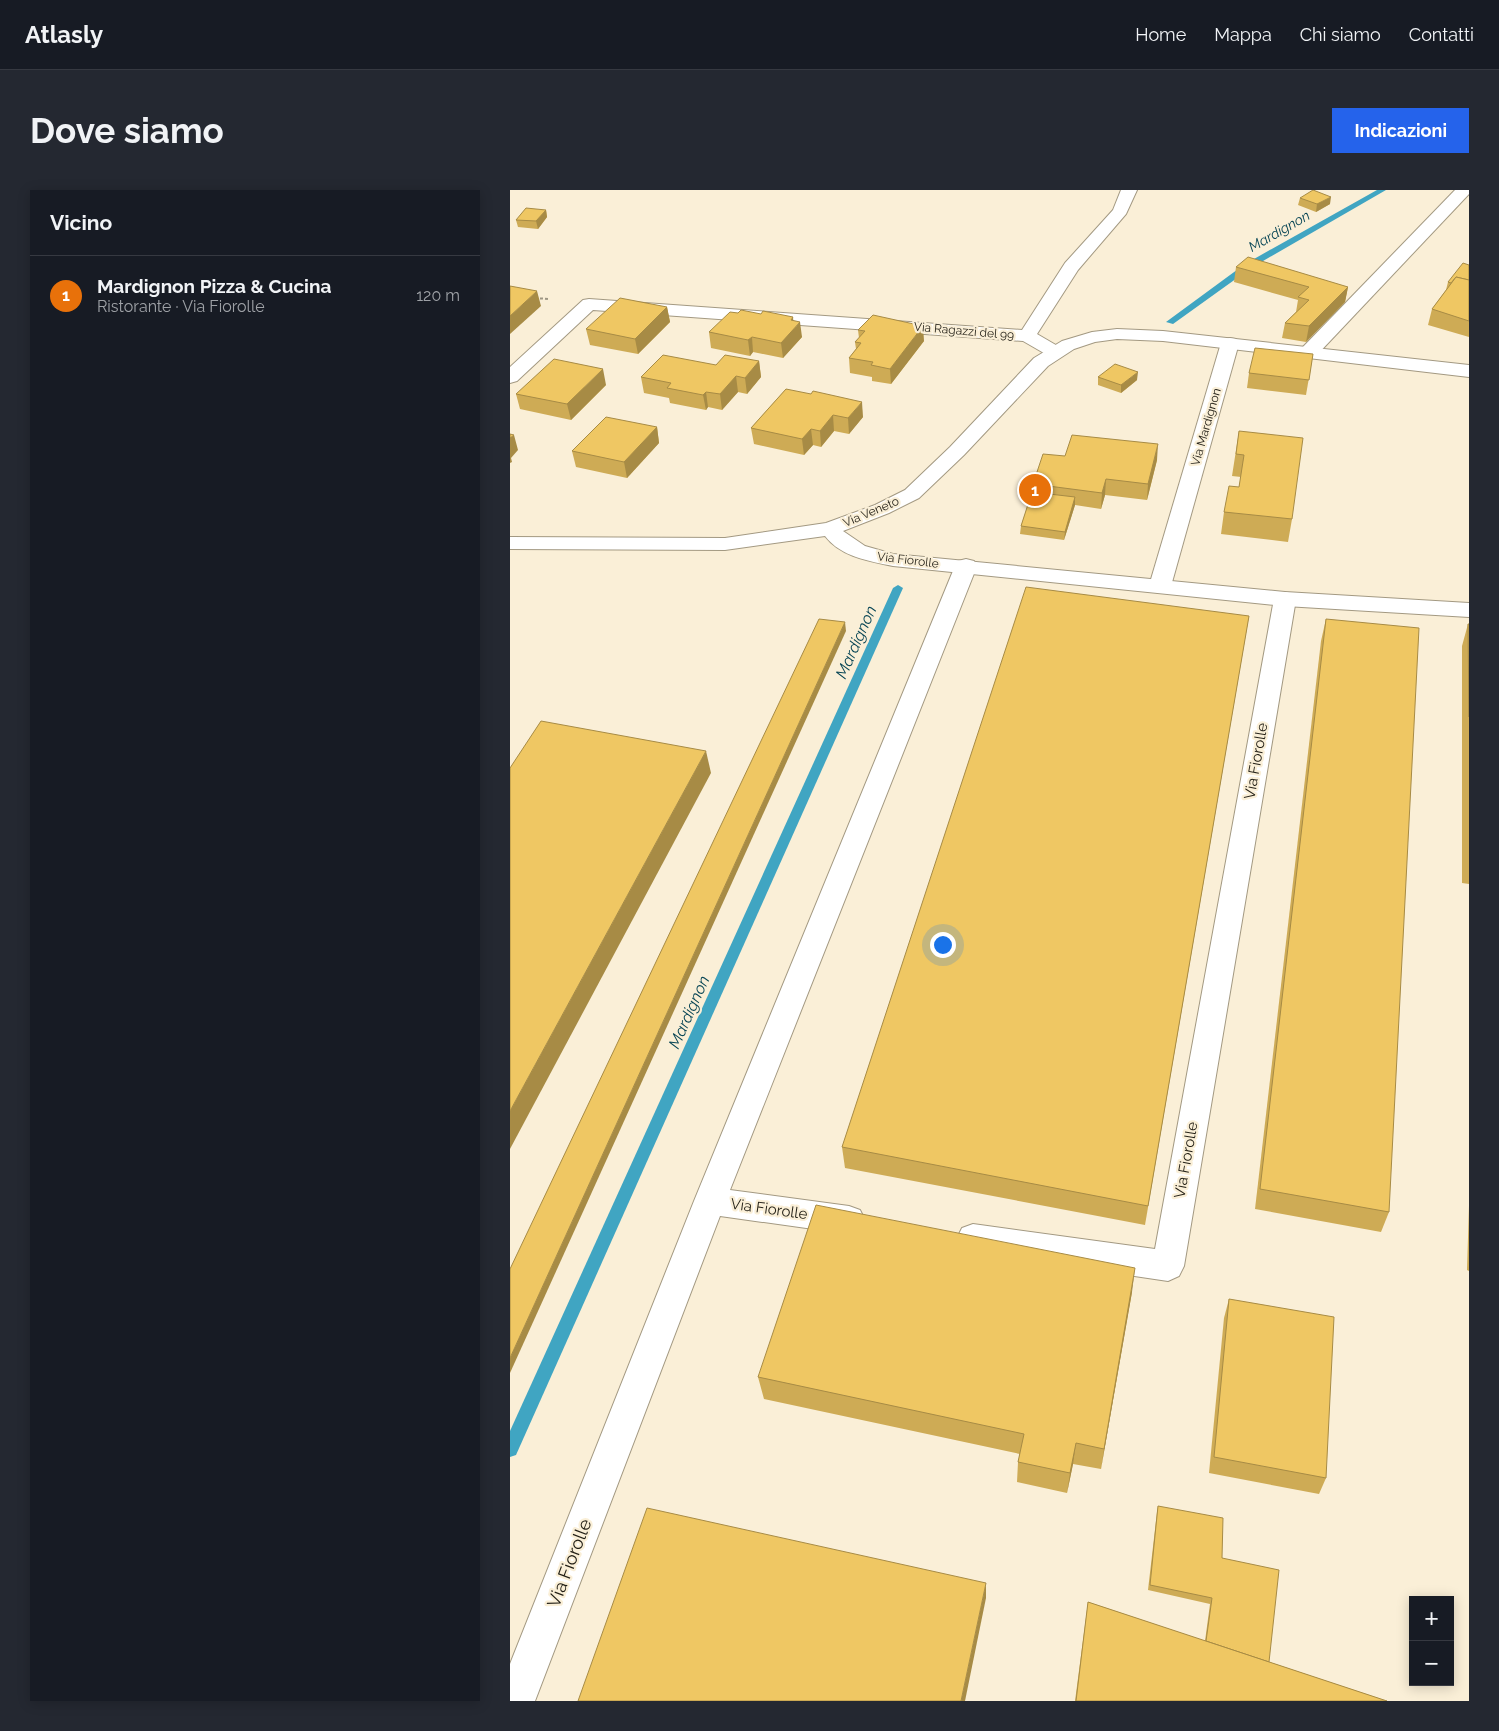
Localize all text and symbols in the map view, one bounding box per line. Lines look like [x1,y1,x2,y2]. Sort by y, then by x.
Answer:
text: Atlasly [25,20,103,49]
text: Home [1135,24,1186,45]
text: Mappa [1214,24,1272,45]
text: Chi siamo [1300,24,1381,45]
text: Contatti [1409,24,1474,45]
button: Indicazioni [1332,108,1469,153]
text: Dove siamo [30,110,224,151]
water label: Mardignon [1246,207,1313,255]
text: Vicino [50,210,112,235]
text: Mardignon Pizza & Cucina [97,275,331,297]
text: 1 [62,286,70,305]
text: 120 m [416,286,460,305]
text: Ristorante · Via Fiorolle [97,297,265,316]
street label: Via Ragazzi del 99 [913,320,1015,342]
street label: Via Mardignon [1188,387,1224,467]
pin: 1 [1019,471,1051,509]
street label: Via Veneto [841,494,901,530]
street label: Via Fiorolle [876,549,940,571]
water label: Mardignon [832,603,880,681]
street label: Via Fiorolle [1240,721,1272,801]
your location [930,932,956,958]
water label: Mardignon [665,973,713,1051]
street label: Via Fiorolle [1170,1120,1202,1200]
street label: Via Fiorolle [729,1195,809,1223]
street label: Via Fiorolle [543,1515,596,1610]
map controls [1409,1596,1454,1686]
button: + [1409,1596,1454,1641]
button: − [1409,1641,1454,1686]

